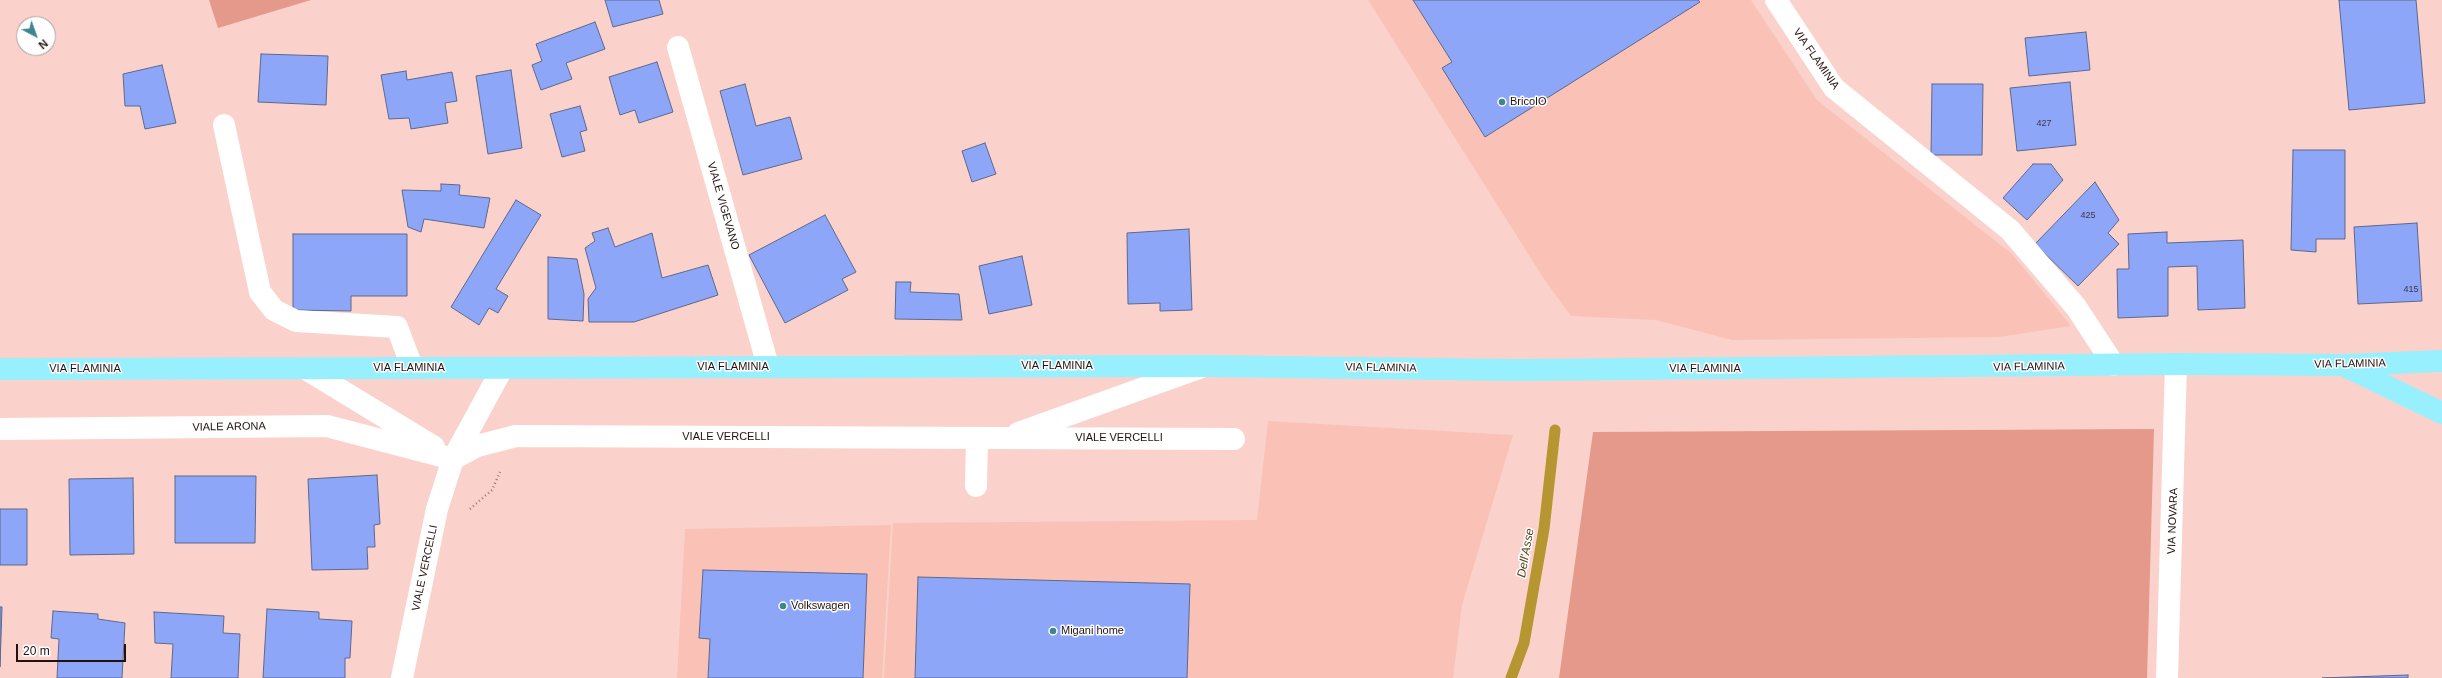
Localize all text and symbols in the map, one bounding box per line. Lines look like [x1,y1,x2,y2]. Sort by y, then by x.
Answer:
north arrow [16,16,56,56]
street label: VIA FLAMINIA [1790,26,1842,92]
text: N [36,37,50,51]
place label: BricoIO [1510,95,1547,109]
marker: BricoIO [1497,97,1507,107]
house number: 427 [2036,119,2052,129]
street label: VIALE VIGEVANO [704,160,742,252]
house number: 425 [2080,211,2096,221]
house number: 415 [2403,285,2419,295]
street label: VIA FLAMINIA [2314,357,2386,371]
street label: VIA FLAMINIA [1021,359,1093,373]
street label: VIA FLAMINIA [697,360,769,374]
street label: VIA FLAMINIA [1993,360,2065,374]
street label: VIA FLAMINIA [373,361,445,375]
street label: VIA FLAMINIA [1345,361,1417,375]
street label: VIA FLAMINIA [49,362,121,376]
street label: VIA FLAMINIA [1669,362,1741,376]
street label: VIALE ARONA [192,420,266,434]
street label: VIALE VERCELLI [682,430,770,444]
street label: VIALE VERCELLI [1075,431,1163,445]
street label: VIA NOVARA [2165,488,2181,554]
street label: VIALE VERCELLI [409,524,441,612]
water label: Dell'Asse [1515,527,1537,579]
place label: Volkswagen [791,599,850,613]
marker: Volkswagen [778,601,788,611]
place label: Migani home [1061,624,1124,638]
marker: Migani home [1048,626,1058,636]
scale bar [18,636,128,662]
text: 20 m [23,644,50,658]

